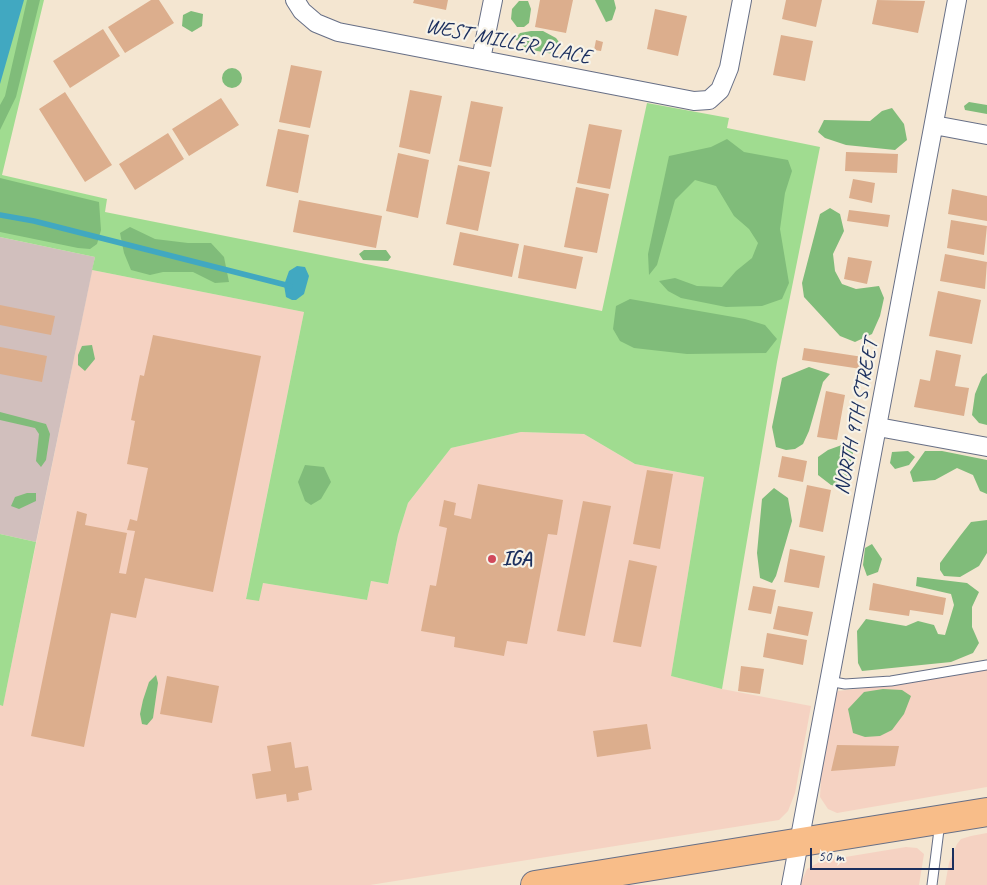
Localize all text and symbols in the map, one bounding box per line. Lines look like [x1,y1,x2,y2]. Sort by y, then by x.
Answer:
street label: WEST MILLER PLACE [423,14,593,70]
street label: NORTH 9TH STREET [830,337,884,497]
place label: IGA [502,546,531,572]
marker: IGA [486,553,498,565]
scale bar [812,838,956,870]
text: 50 m [818,847,844,866]

